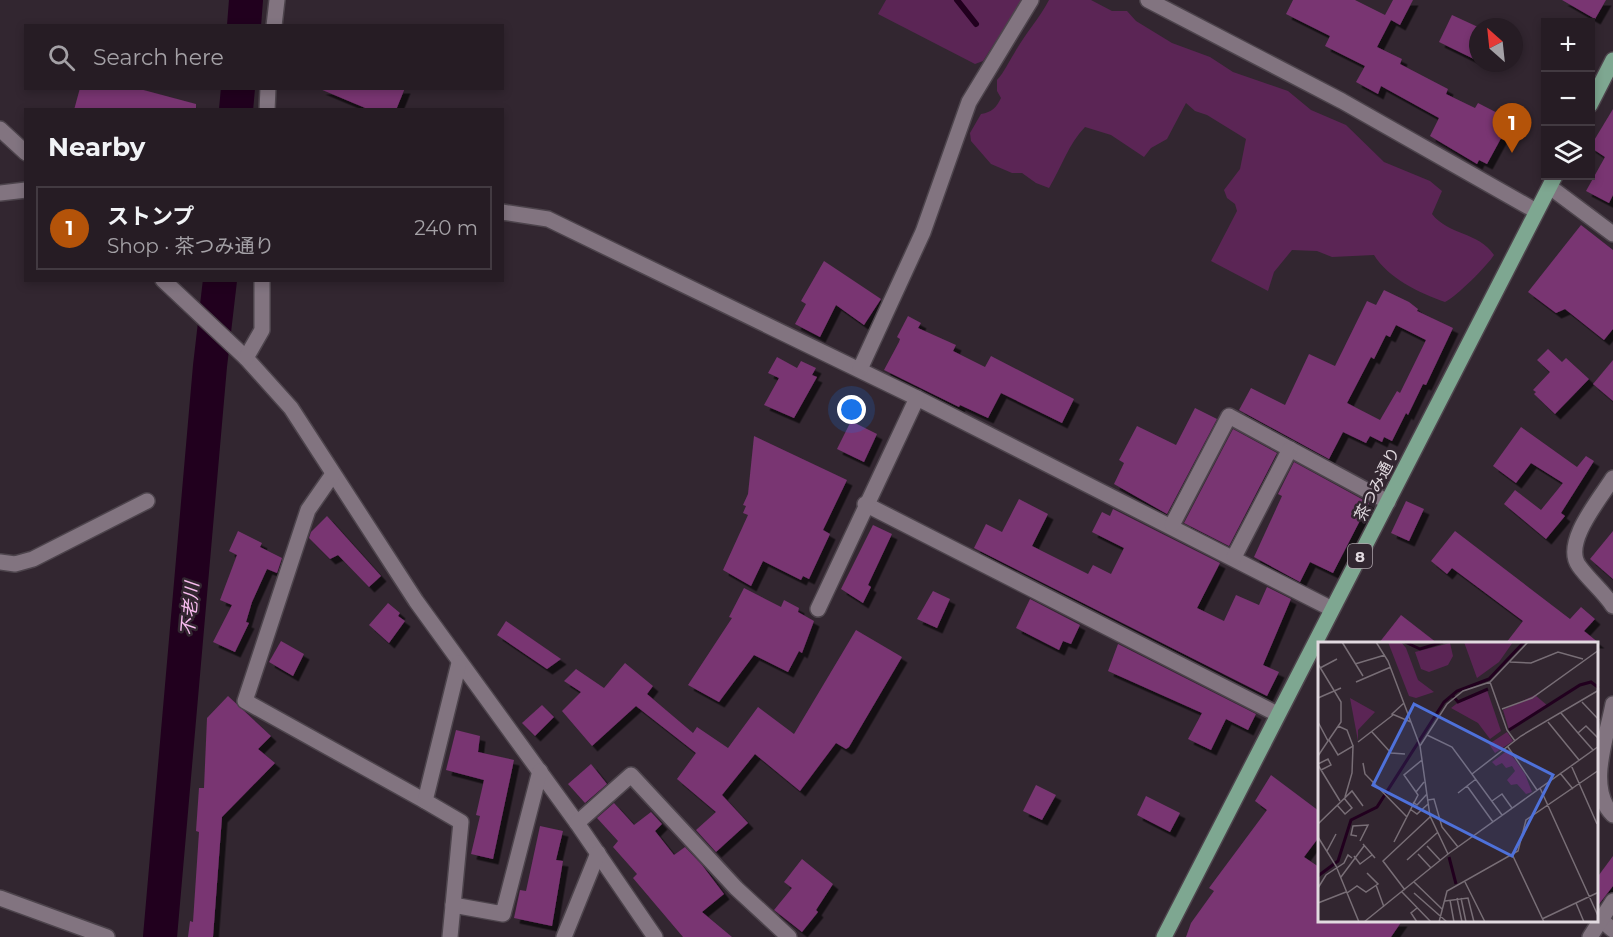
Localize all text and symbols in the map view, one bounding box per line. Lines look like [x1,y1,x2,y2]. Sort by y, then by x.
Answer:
north arrow [1469,18,1523,72]
map controls [1541,18,1595,180]
button: + [1541,18,1595,72]
search box [24,24,504,90]
icon: search [45,41,78,74]
text: Search here [93,44,224,71]
button: − [1541,72,1595,126]
pin: 1 [1492,104,1532,153]
button: layers [1541,126,1595,180]
text: Nearby [48,131,145,163]
text: ストンプ [107,203,194,230]
text: 1 [66,216,73,240]
text: 240 m [414,216,478,240]
text: Shop · 茶つみ通り [107,234,274,258]
your location [837,395,866,424]
street label: 茶つみ通り [1350,444,1404,524]
road number: 8 [1348,544,1372,568]
water label: 不老川 [177,579,203,637]
inset map [1318,642,1598,922]

